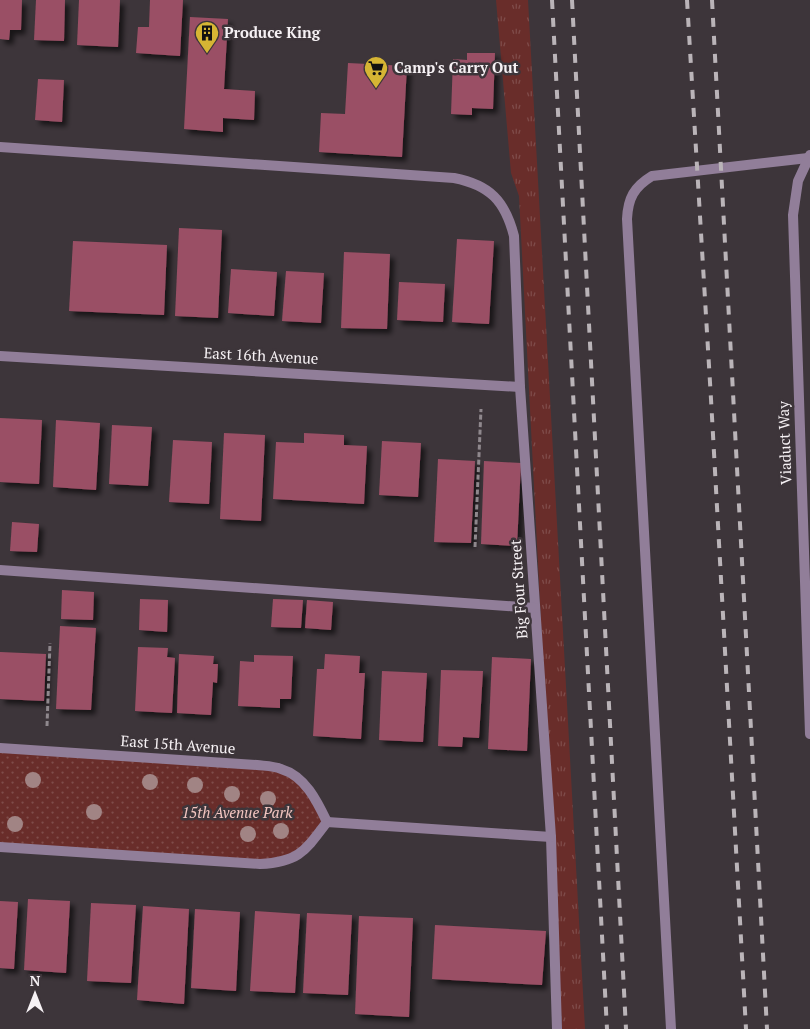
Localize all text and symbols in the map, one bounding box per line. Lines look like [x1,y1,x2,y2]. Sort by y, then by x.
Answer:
building icon: Produce King [194,20,220,54]
place label: Produce King [224,22,321,42]
supermarket icon: Camp's Carry Out [363,55,389,89]
place label: Camp's Carry Out [394,57,519,77]
street label: East 16th Avenue [203,342,319,368]
street label: Viaduct Way [773,400,795,485]
street label: Big Four Street [505,538,531,640]
street label: East 15th Avenue [120,730,236,758]
park label: 15th Avenue Park [181,802,293,822]
north arrow [10,969,60,1019]
text: N [30,971,41,990]

